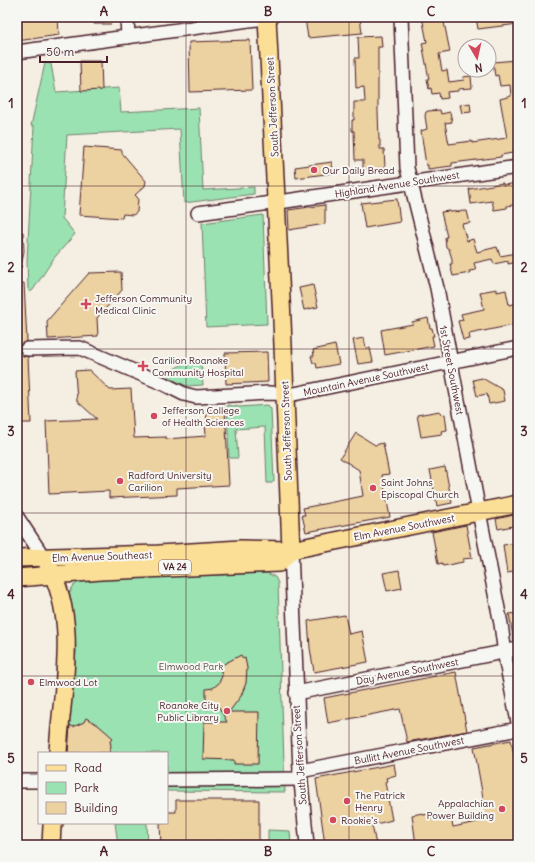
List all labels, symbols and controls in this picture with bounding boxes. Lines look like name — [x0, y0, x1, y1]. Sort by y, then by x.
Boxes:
text: A — [100, 3, 109, 20]
text: B — [264, 3, 273, 20]
text: C — [427, 3, 436, 20]
scale bar — [40, 38, 107, 64]
north arrow — [457, 38, 497, 78]
text: 50 m — [46, 44, 75, 59]
street label: South Jefferson Street — [263, 56, 282, 157]
text: N — [474, 60, 483, 75]
text: 1 — [8, 95, 14, 112]
text: 1 — [521, 95, 527, 112]
place label: Our Daily Bread — [322, 164, 395, 177]
marker: Our Daily Bread — [309, 165, 319, 175]
street label: Highland Avenue Southwest — [334, 168, 461, 201]
text: 2 — [7, 259, 15, 276]
text: 2 — [520, 259, 528, 276]
place label: Jefferson Community Medical Clinic — [95, 292, 192, 317]
marker: Jefferson Community Medical Clinic — [80, 298, 92, 310]
street label: 1st Street Southwest — [436, 324, 467, 416]
place label: Carilion Roanoke Community Hospital — [152, 354, 244, 379]
marker: Carilion Roanoke Community Hospital — [137, 360, 149, 372]
street label: Mountain Avenue Southwest — [302, 360, 431, 399]
street label: South Jefferson Street — [278, 380, 295, 481]
place label: Jefferson College of Health Sciences — [162, 404, 245, 429]
marker: Jefferson College of Health Sciences — [149, 411, 159, 421]
text: 3 — [7, 423, 15, 440]
text: 3 — [520, 423, 528, 440]
place label: Radford University Carilion — [128, 469, 212, 494]
marker: Radford University Carilion — [115, 476, 125, 486]
place label: Saint Johns Episcopal Church — [381, 476, 459, 501]
marker: Saint Johns Episcopal Church — [368, 483, 378, 493]
street label: Elm Avenue Southwest — [353, 511, 456, 544]
street label: Elm Avenue Southeast — [52, 548, 153, 565]
road number: VA 24 — [159, 560, 191, 574]
text: 4 — [7, 586, 15, 603]
text: 4 — [520, 586, 528, 603]
street label: Day Avenue Southwest — [355, 655, 460, 688]
park label: Elmwood Park — [159, 660, 223, 673]
place label: Elmwood Lot — [39, 676, 98, 689]
marker: Elmwood Lot — [26, 677, 36, 687]
place label: Roanoke City Public Library — [157, 699, 219, 724]
street label: South Jefferson Street — [289, 704, 309, 805]
marker: Roanoke City Public Library — [222, 706, 232, 716]
street label: Bullitt Avenue Southwest — [353, 733, 466, 767]
text: 5 — [7, 750, 15, 767]
text: 5 — [520, 750, 528, 767]
legend — [38, 752, 168, 824]
text: Road — [74, 760, 102, 775]
text: Park — [74, 780, 99, 795]
place label: The Patrick Henry — [355, 789, 405, 814]
marker: The Patrick Henry — [342, 796, 352, 806]
place label: Appalachian Power Building — [427, 797, 494, 822]
text: Building — [74, 800, 118, 815]
marker: Appalachian Power Building — [497, 804, 507, 814]
place label: Rookie's — [341, 814, 378, 827]
marker: Rookie's — [328, 815, 338, 825]
text: A — [100, 843, 109, 860]
text: B — [264, 843, 273, 860]
text: C — [427, 843, 436, 860]

